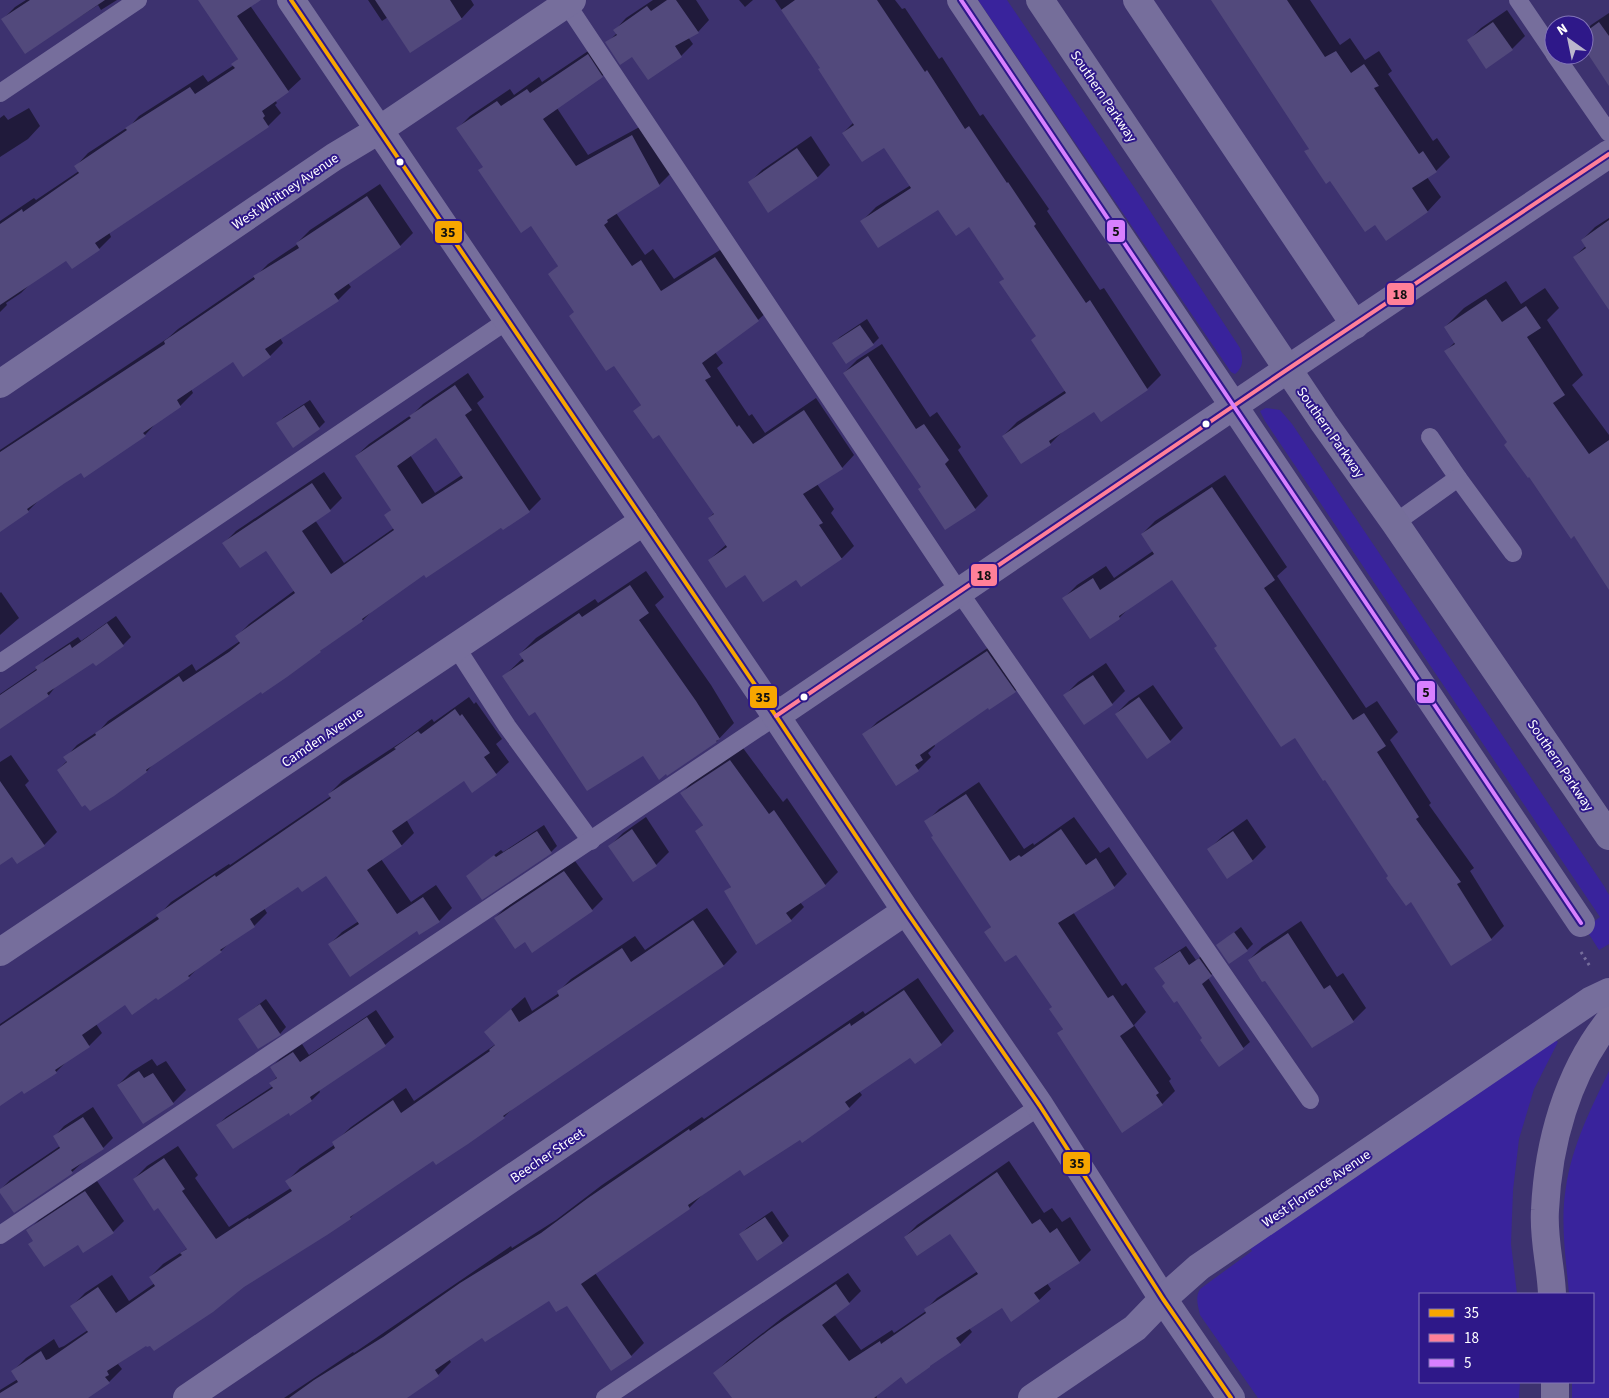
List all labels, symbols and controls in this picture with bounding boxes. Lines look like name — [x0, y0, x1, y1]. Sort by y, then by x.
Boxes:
north arrow — [1544, 15, 1594, 65]
text: N — [1553, 19, 1572, 41]
street label: Southern Parkway — [1065, 47, 1142, 147]
street label: West Whitney Avenue — [228, 149, 343, 235]
unlabelled marker — [395, 157, 405, 167]
line badge: 5 — [1106, 219, 1126, 243]
line badge: 35 — [434, 220, 463, 244]
text: 5 — [1112, 222, 1120, 242]
text: 35 — [441, 223, 455, 243]
line badge: 18 — [1386, 282, 1415, 306]
text: 18 — [1393, 285, 1407, 305]
street label: Southern Parkway — [1291, 383, 1369, 483]
unlabelled marker — [1201, 419, 1211, 429]
line badge: 18 — [970, 563, 998, 587]
text: 18 — [977, 566, 991, 586]
line badge: 5 — [1416, 680, 1436, 704]
text: 5 — [1422, 683, 1430, 703]
line badge: 35 — [749, 685, 778, 709]
text: 35 — [756, 688, 770, 708]
unlabelled marker — [799, 692, 809, 702]
street label: Camden Avenue — [278, 703, 368, 773]
street label: Southern Parkway — [1522, 716, 1599, 816]
street label: Beecher Street — [506, 1123, 589, 1188]
street label: West Florence Avenue — [1258, 1145, 1375, 1233]
line badge: 35 — [1062, 1151, 1091, 1175]
text: 35 — [1070, 1154, 1084, 1174]
legend — [1419, 1293, 1594, 1383]
text: 35 — [1464, 1303, 1479, 1324]
text: 18 — [1464, 1328, 1479, 1349]
text: 5 — [1464, 1353, 1471, 1374]

